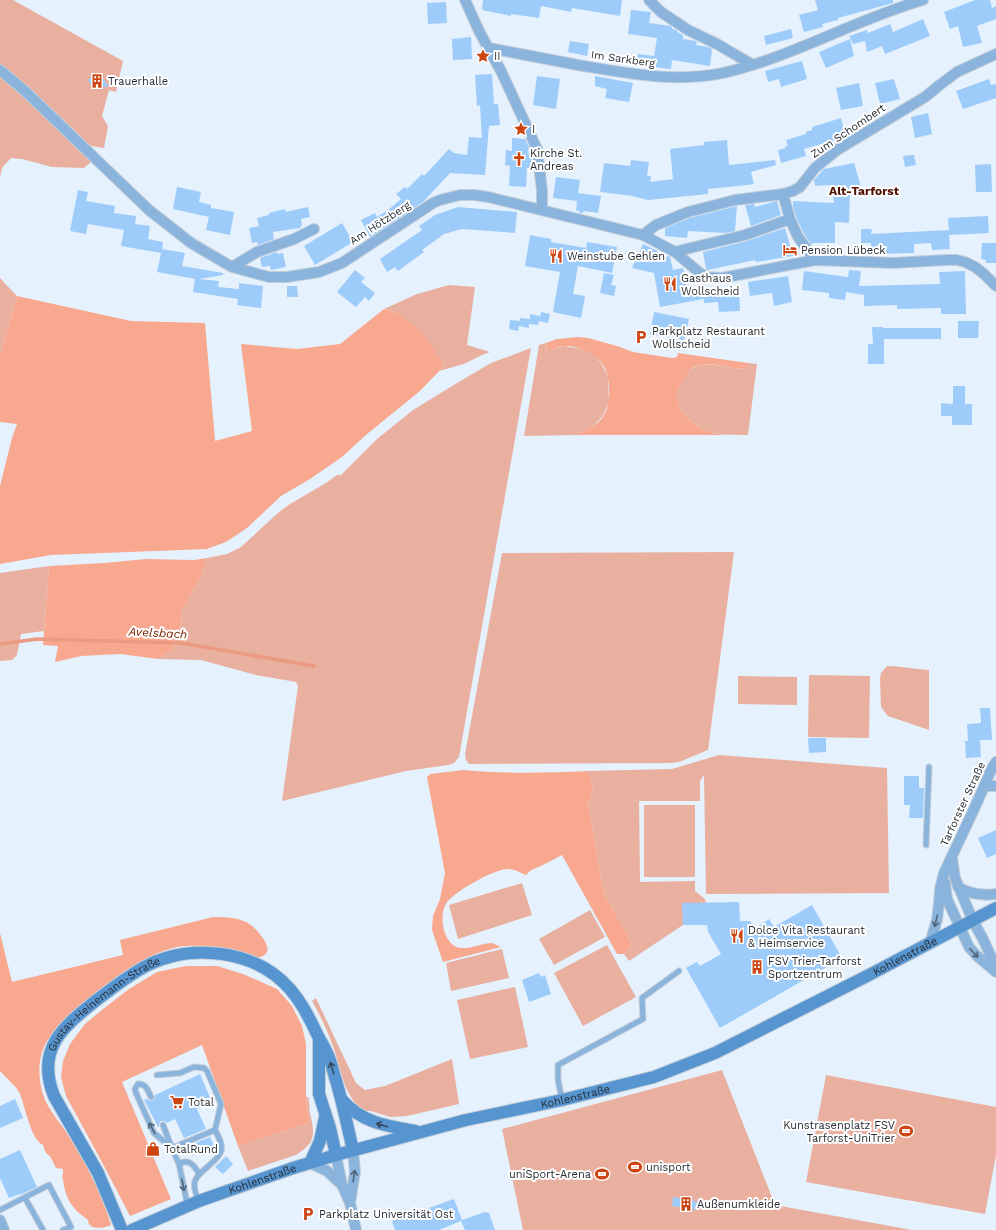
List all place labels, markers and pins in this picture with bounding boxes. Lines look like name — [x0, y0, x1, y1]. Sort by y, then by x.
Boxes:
place icon: II — [475, 48, 491, 64]
place label: II — [494, 50, 501, 63]
building icon: Trauerhalle — [89, 73, 105, 89]
place label: Trauerhalle — [108, 75, 168, 88]
place icon: I — [513, 121, 529, 137]
place label: I — [532, 123, 535, 136]
place label: Kirche St. Andreas — [530, 147, 582, 173]
church icon: Kirche St. Andreas — [511, 151, 527, 167]
hotel icon: Pension Lübeck — [782, 242, 798, 258]
place label: Pension Lübeck — [801, 244, 886, 257]
restaurant icon: Weinstube Gehlen — [548, 248, 564, 264]
place label: Weinstube Gehlen — [567, 250, 665, 263]
place label: Gasthaus Wollscheid — [681, 272, 739, 298]
restaurant icon: Gasthaus Wollscheid — [662, 276, 678, 292]
place label: Parkplatz Restaurant Wollscheid — [652, 325, 765, 351]
parking icon: Parkplatz Restaurant Wollscheid — [633, 329, 649, 345]
place label: Dolce Vita Restaurant & Heimservice — [748, 924, 865, 950]
restaurant icon: Dolce Vita Restaurant & Heimservice — [729, 928, 745, 944]
place label: FSV Trier-Tarforst Sportzentrum — [768, 955, 862, 981]
building icon: FSV Trier-Tarforst Sportzentrum — [749, 959, 765, 975]
supermarket icon: Total — [169, 1094, 185, 1110]
place label: Total — [188, 1096, 215, 1109]
place label: Kunstrasenplatz FSV Tarforst-UniTrier — [783, 1119, 896, 1145]
sports icon: Kunstrasenplatz FSV Tarforst-UniTrier — [898, 1123, 914, 1139]
shop icon: TotalRund — [145, 1141, 161, 1157]
place label: TotalRund — [164, 1143, 218, 1156]
sports icon: unisport — [627, 1159, 643, 1175]
place label: unisport — [646, 1161, 691, 1174]
sports icon: uniSport-Arena — [594, 1166, 610, 1182]
place label: uniSport-Arena — [509, 1168, 591, 1181]
building icon: Außenumkleide — [678, 1196, 694, 1212]
place label: Außenumkleide — [697, 1198, 780, 1211]
parking icon: Parkplatz Universität Ost — [300, 1206, 316, 1222]
place label: Parkplatz Universität Ost — [319, 1208, 454, 1221]

